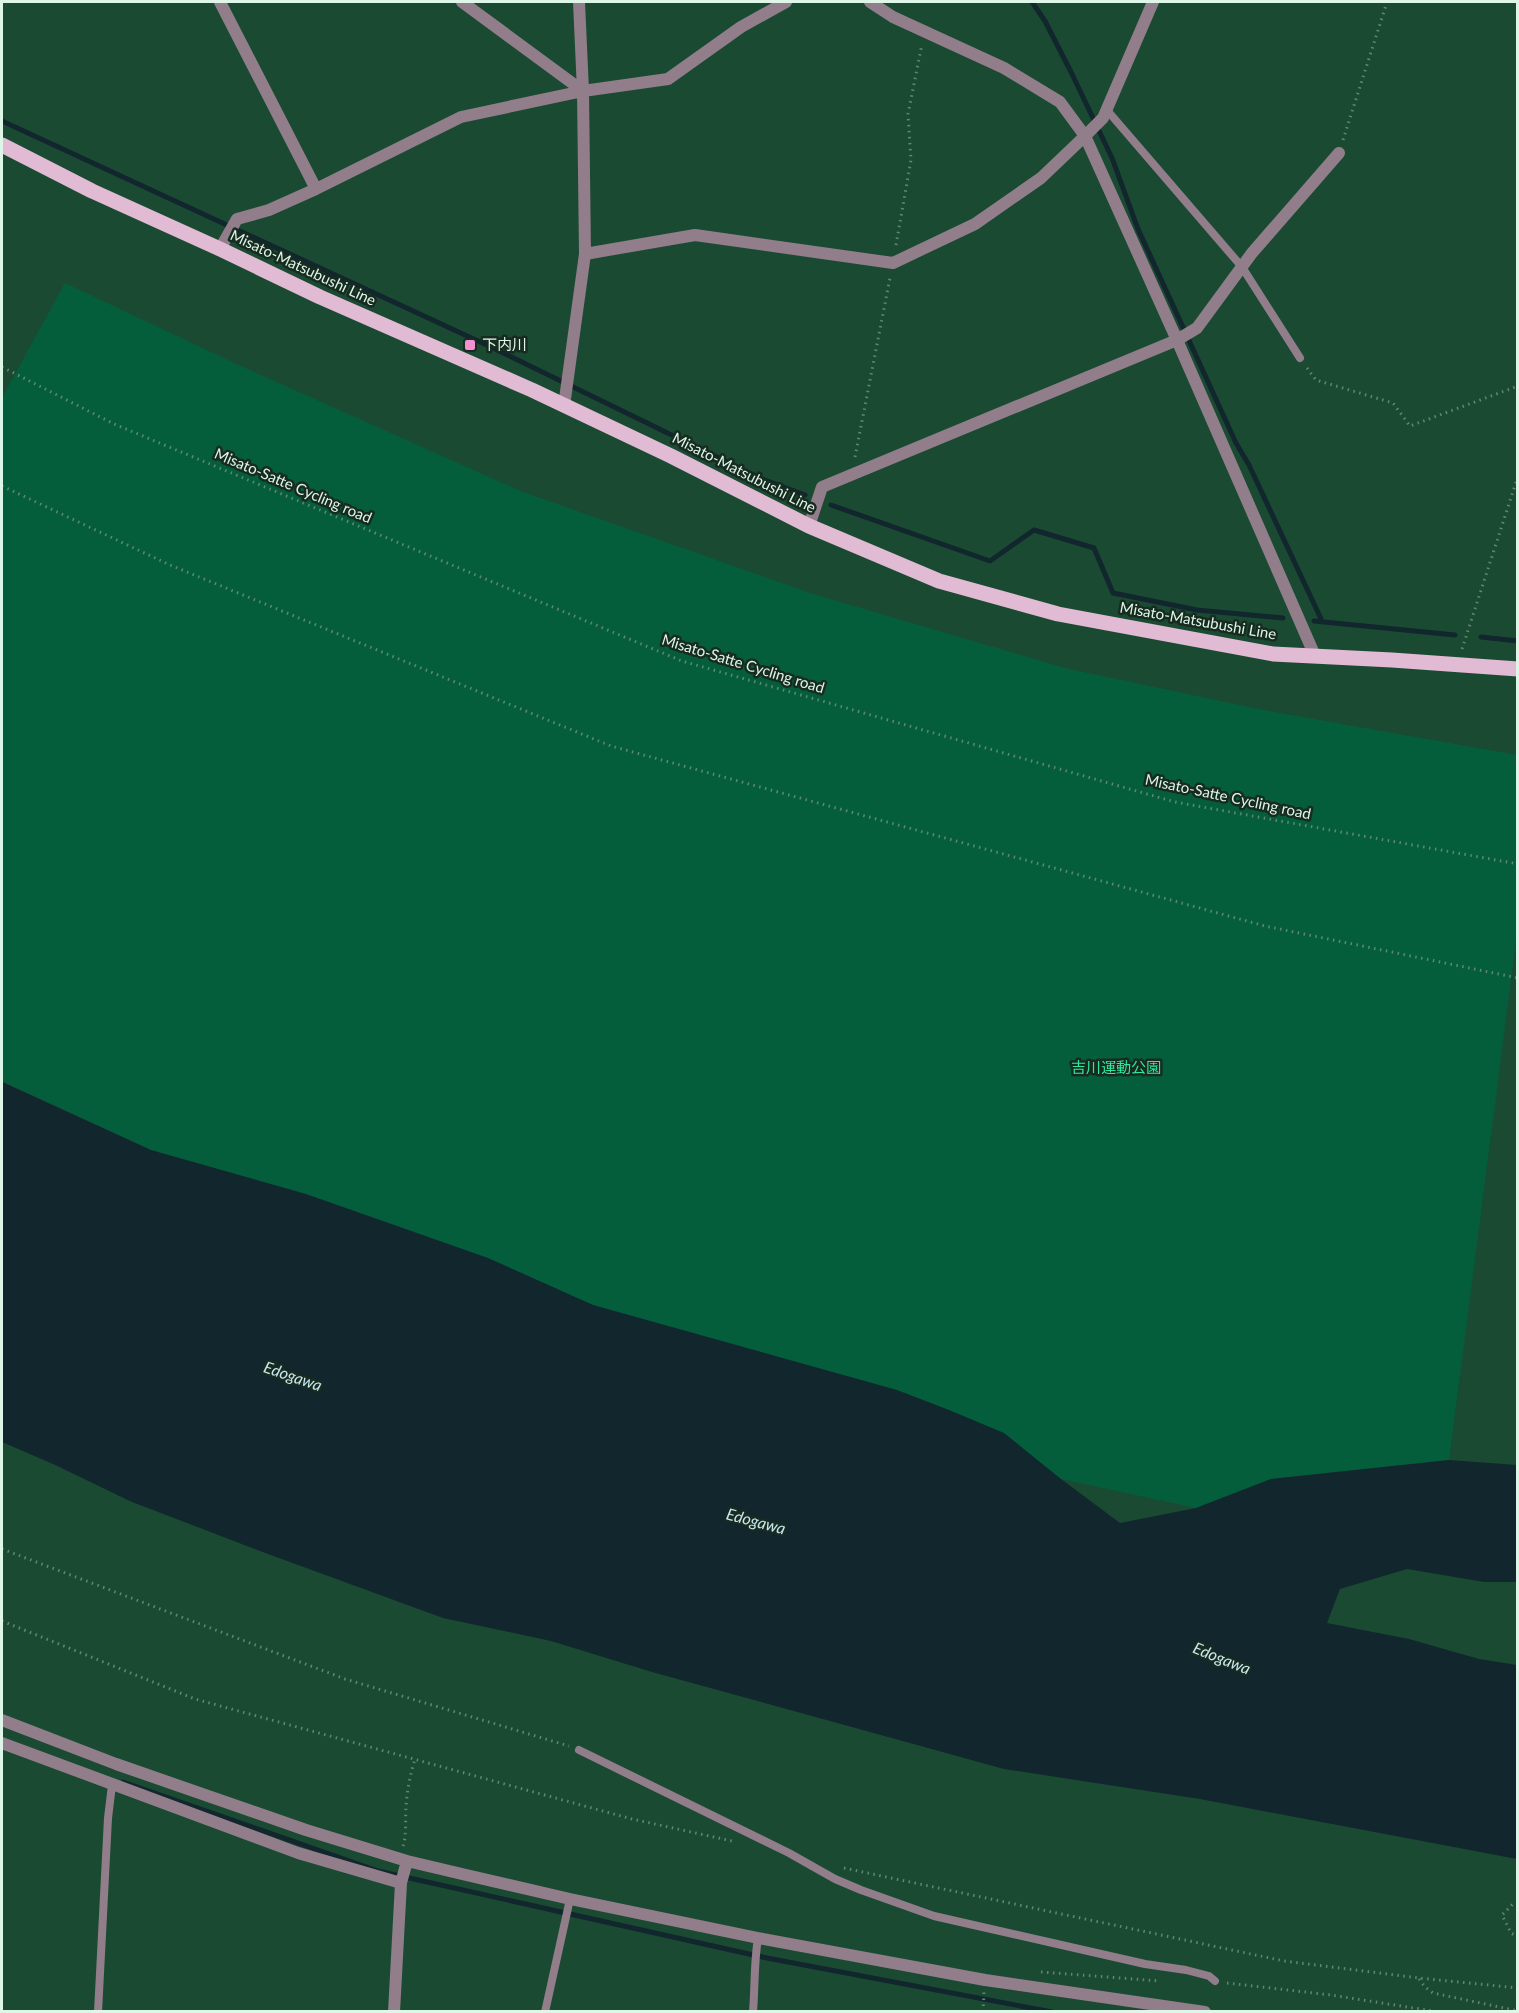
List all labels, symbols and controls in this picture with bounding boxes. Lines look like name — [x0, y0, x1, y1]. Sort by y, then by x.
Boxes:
street label: Misato-Matsubushi Line — [228, 225, 379, 309]
place label: 下内川 — [482, 335, 527, 353]
marker: 下内川 — [463, 338, 477, 352]
street label: Misato-Matsubushi Line — [670, 428, 819, 516]
street label: Misato-Satte Cycling road — [212, 444, 375, 526]
street label: Misato-Matsubushi Line — [1118, 597, 1278, 643]
street label: Misato-Satte Cycling road — [660, 630, 827, 696]
street label: Misato-Satte Cycling road — [1144, 770, 1313, 822]
park label: 吉川運動公園 — [1071, 1058, 1161, 1076]
water label: Edogawa — [262, 1357, 325, 1394]
water label: Edogawa — [725, 1504, 788, 1537]
water label: Edogawa — [1191, 1637, 1254, 1678]

